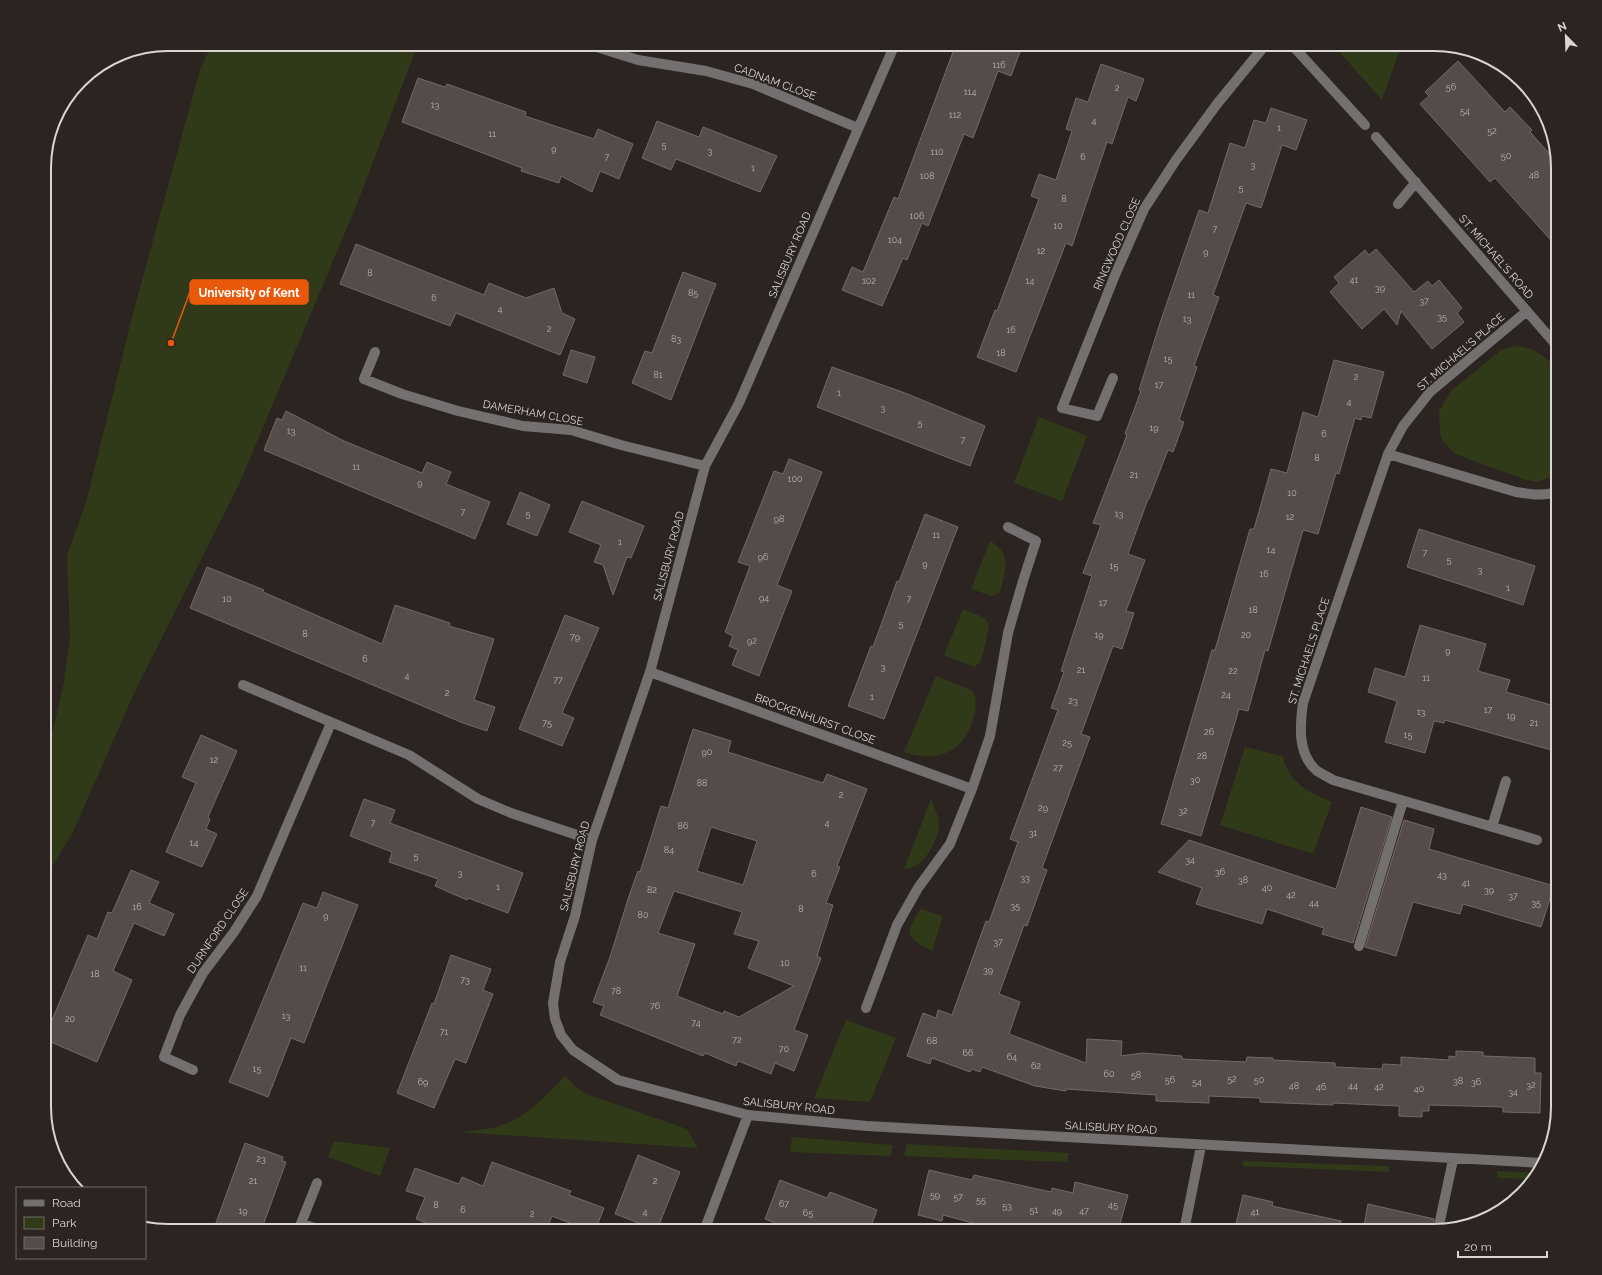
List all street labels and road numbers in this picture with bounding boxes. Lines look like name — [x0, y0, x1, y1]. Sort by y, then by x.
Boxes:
street label: CADNAM CLOSE — [732, 61, 818, 103]
street label: RINGWOOD CLOSE — [1091, 196, 1143, 292]
street label: SALISBURY ROAD — [766, 210, 814, 300]
street label: ST. MICHAEL'S ROAD — [1456, 212, 1536, 302]
street label: ST. MICHAEL'S PLACE — [1415, 310, 1507, 393]
street label: DAMERHAM CLOSE — [482, 398, 585, 428]
street label: SALISBURY ROAD — [651, 510, 687, 602]
street label: ST. MICHAEL'S PLACE — [1286, 596, 1332, 706]
street label: BROCKENHURST CLOSE — [753, 691, 877, 747]
street label: SALISBURY ROAD — [558, 820, 593, 912]
street label: DURNFORD CLOSE — [185, 886, 251, 976]
street label: SALISBURY ROAD — [742, 1095, 836, 1117]
street label: SALISBURY ROAD — [1065, 1119, 1158, 1137]

